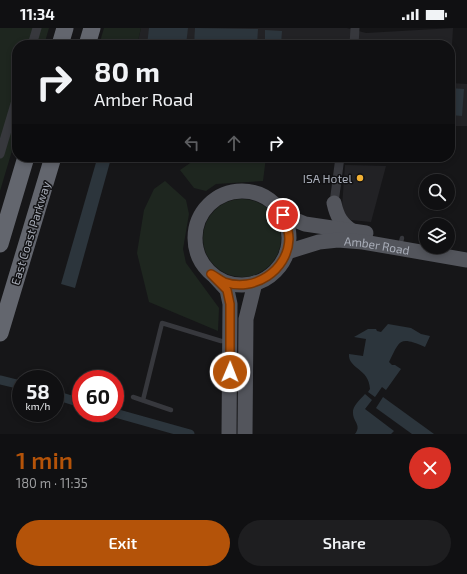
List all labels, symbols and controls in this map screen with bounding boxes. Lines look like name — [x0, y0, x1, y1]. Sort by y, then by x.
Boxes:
text: 11:34 — [20, 5, 55, 23]
text: 80 m — [94, 54, 160, 88]
icon: right — [28, 56, 80, 108]
text: Amber Road — [94, 88, 193, 110]
icon: left — [181, 132, 203, 154]
icon: ahead — [223, 132, 245, 154]
icon: right — [265, 132, 287, 154]
place label: ISA Hotel — [303, 171, 352, 185]
marker: ISA Hotel — [355, 173, 365, 183]
map controls — [419, 174, 455, 254]
button: search — [419, 174, 455, 210]
street label: East Coast Parkway — [8, 179, 53, 286]
pin — [266, 198, 300, 232]
icon: arrive — [272, 204, 294, 226]
button: layers — [419, 218, 455, 254]
street label: Amber Road — [344, 234, 411, 257]
position arrow — [209, 351, 251, 393]
speed limit sign: 60 — [72, 370, 124, 422]
text: 58 — [26, 379, 50, 403]
text: km/h — [26, 400, 50, 412]
text: 1 min — [16, 445, 73, 474]
button: close — [409, 447, 451, 489]
text: 180 m · 11:35 — [16, 475, 88, 491]
button: Exit — [16, 520, 230, 566]
button: Share — [238, 520, 451, 566]

